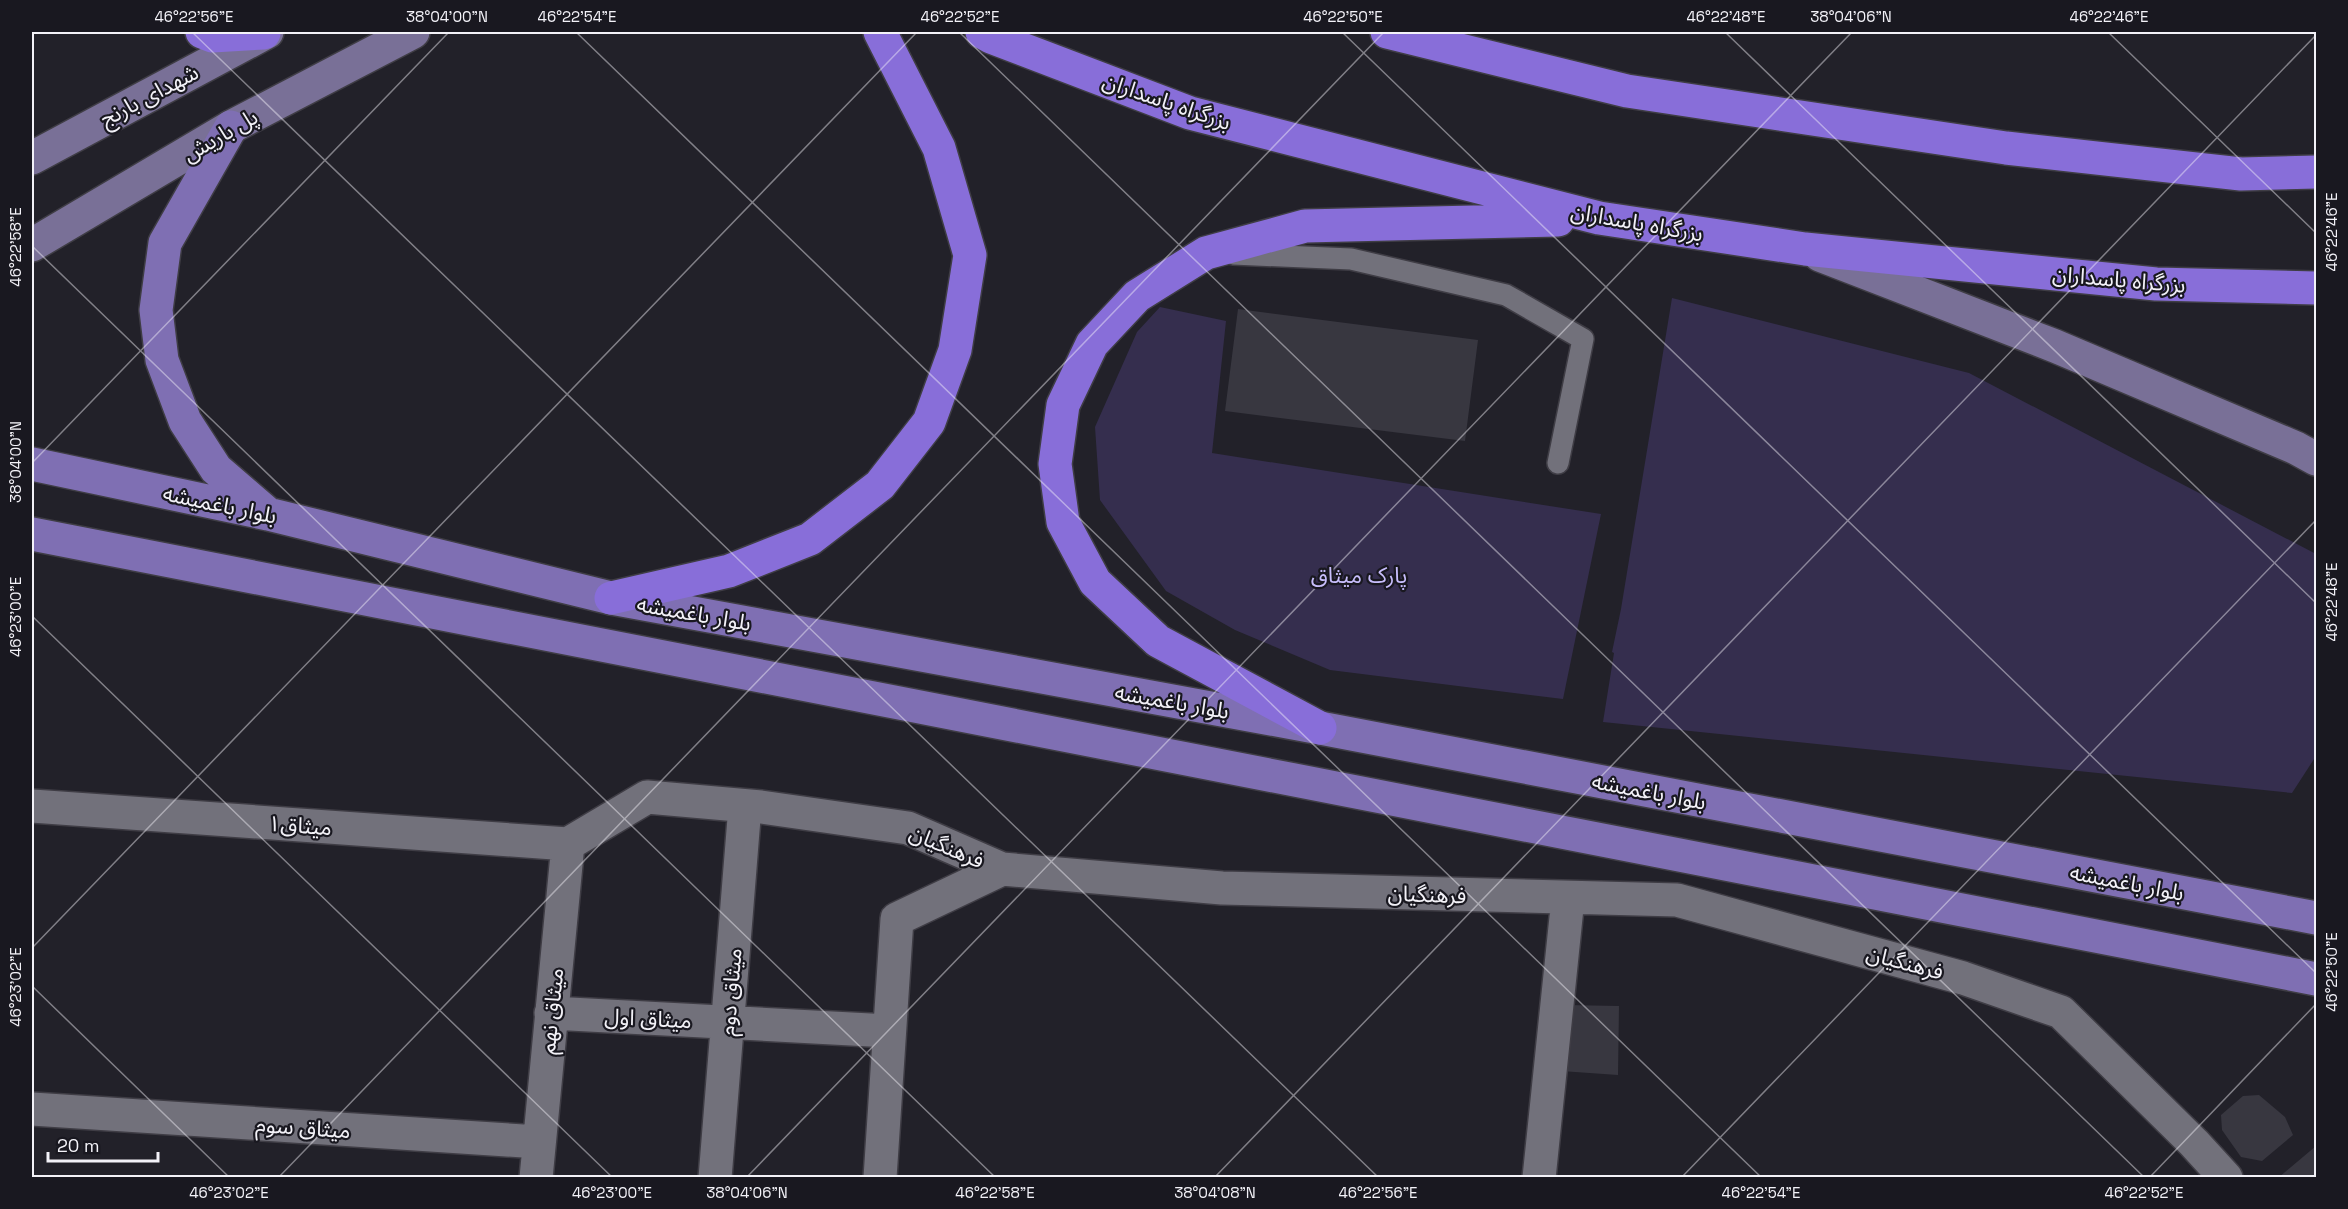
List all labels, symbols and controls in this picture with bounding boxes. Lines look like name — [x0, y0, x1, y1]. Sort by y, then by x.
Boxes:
text: 46°22'56"E — [154, 7, 234, 26]
text: 38°04'00"N — [406, 7, 488, 26]
text: 46°22'54"E — [538, 7, 616, 26]
text: 46°22'52"E — [921, 7, 999, 26]
text: 46°22'50"E — [1303, 7, 1383, 26]
text: 46°22'48"E — [1686, 7, 1766, 26]
text: 38°04'06"N — [1810, 7, 1892, 26]
text: 46°22'46"E — [2070, 7, 2148, 26]
street label: شهدای بارنج — [95, 57, 205, 135]
street label: بزرگراه پاسداران — [1099, 66, 1235, 137]
street label: پل باریش — [177, 102, 263, 169]
text: 46°22'46"E — [2322, 193, 2341, 271]
street label: بزرگراه پاسداران — [1568, 197, 1705, 249]
text: 46°22'58"E — [6, 207, 25, 287]
street label: بزرگراه پاسداران — [2051, 259, 2187, 300]
text: 38°04'00"N — [6, 421, 25, 503]
street label: بلوار باغمیشه — [161, 478, 279, 530]
park label: پارک میثاق — [1311, 561, 1407, 590]
text: 46°22'48"E — [2322, 562, 2341, 642]
text: 46°23'00"E — [6, 577, 25, 657]
street label: بلوار باغمیشه — [635, 589, 753, 637]
street label: بلوار باغمیشه — [1113, 677, 1231, 725]
street label: بلوار باغمیشه — [1590, 766, 1708, 816]
street label: میثاق۱ — [267, 809, 333, 841]
street label: فرهنگیان — [905, 818, 989, 874]
street label: بلوار باغمیشه — [2068, 857, 2186, 907]
street label: فرهنگیان — [1387, 879, 1467, 909]
text: 46°22'50"E — [2322, 932, 2341, 1012]
street label: فرهنگیان — [1863, 938, 1947, 986]
text: 46°23'02"E — [6, 947, 25, 1027]
street label: میثاق دوم — [712, 947, 751, 1037]
street label: میثاق نهم — [533, 967, 572, 1056]
street label: میثاق اول — [604, 1002, 692, 1034]
street label: میثاق سوم — [254, 1110, 352, 1147]
scale bar — [48, 1125, 158, 1163]
text: 20 m — [57, 1134, 100, 1157]
text: 46°23'02"E — [189, 1183, 269, 1202]
text: 46°23'00"E — [572, 1183, 652, 1202]
text: 38°04'06"N — [706, 1183, 788, 1202]
text: 46°22'58"E — [955, 1183, 1035, 1202]
text: 38°04'08"N — [1174, 1183, 1256, 1202]
text: 46°22'56"E — [1338, 1183, 1418, 1202]
text: 46°22'54"E — [1722, 1183, 1800, 1202]
text: 46°22'52"E — [2105, 1183, 2183, 1202]

